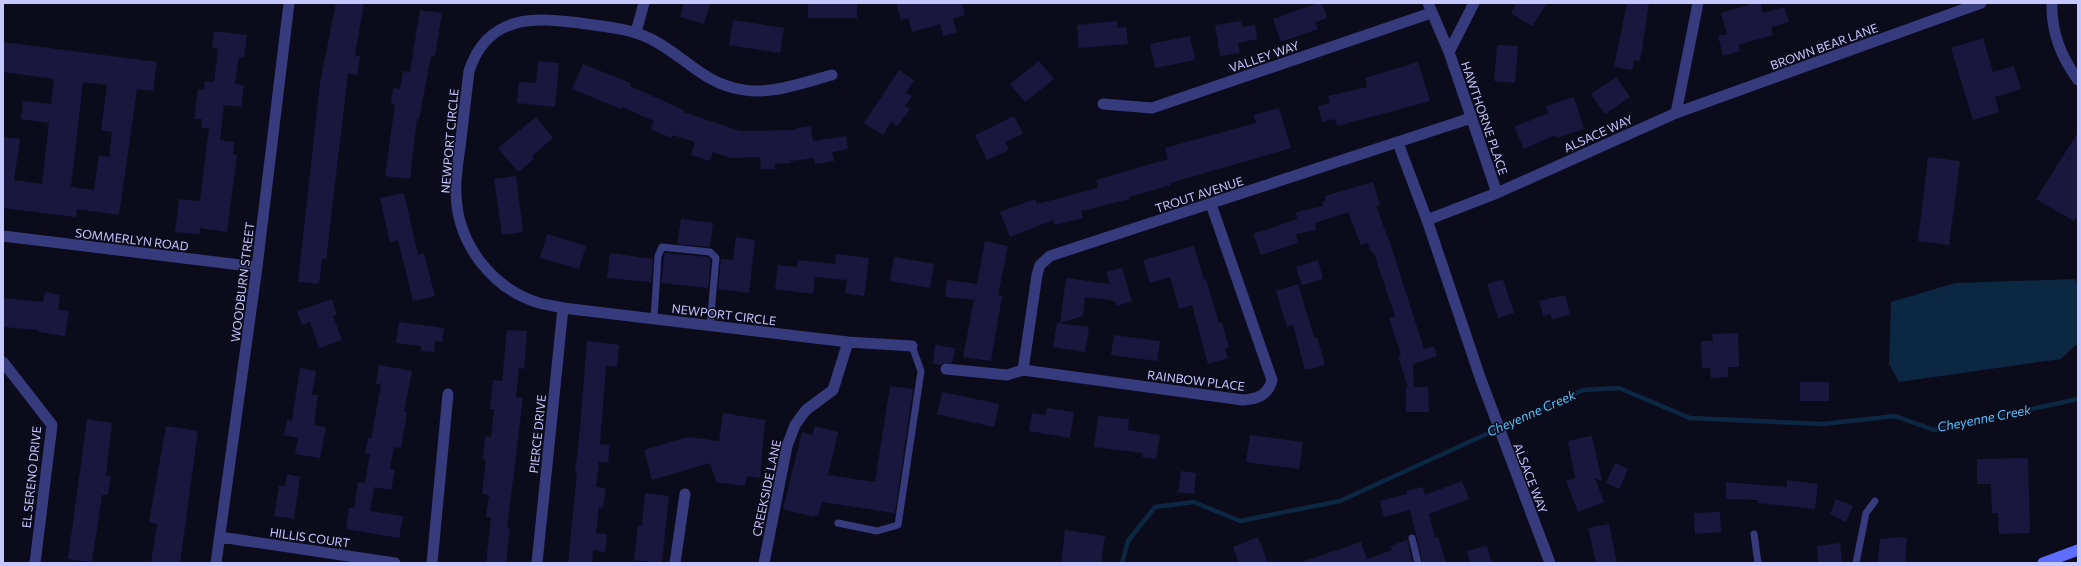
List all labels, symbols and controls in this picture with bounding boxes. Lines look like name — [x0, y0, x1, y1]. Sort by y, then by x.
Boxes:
street label: BROWN BEAR LANE — [1768, 20, 1880, 72]
street label: VALLEY WAY — [1227, 37, 1301, 75]
street label: HAWTHORNE PLACE — [1459, 59, 1511, 177]
street label: NEWPORT CIRCLE — [437, 88, 461, 194]
street label: ALSACE WAY — [1561, 111, 1635, 154]
street label: TROUT AVENUE — [1153, 173, 1245, 215]
street label: WOODBURN STREET — [228, 221, 256, 343]
street label: SOMMERLYN ROAD — [75, 225, 190, 253]
street label: NEWPORT CIRCLE — [671, 301, 777, 327]
street label: RAINBOW PLACE — [1146, 367, 1246, 393]
water label: Cheyenne Creek — [1484, 386, 1579, 440]
street label: PIERCE DRIVE — [526, 394, 548, 474]
water label: Cheyenne Creek — [1936, 401, 2033, 435]
street label: EL SERENO DRIVE — [19, 425, 43, 529]
street label: CREEKSIDE LANE — [749, 438, 783, 538]
street label: ALSACE WAY — [1511, 441, 1551, 515]
street label: HILLIS COURT — [269, 524, 351, 550]

